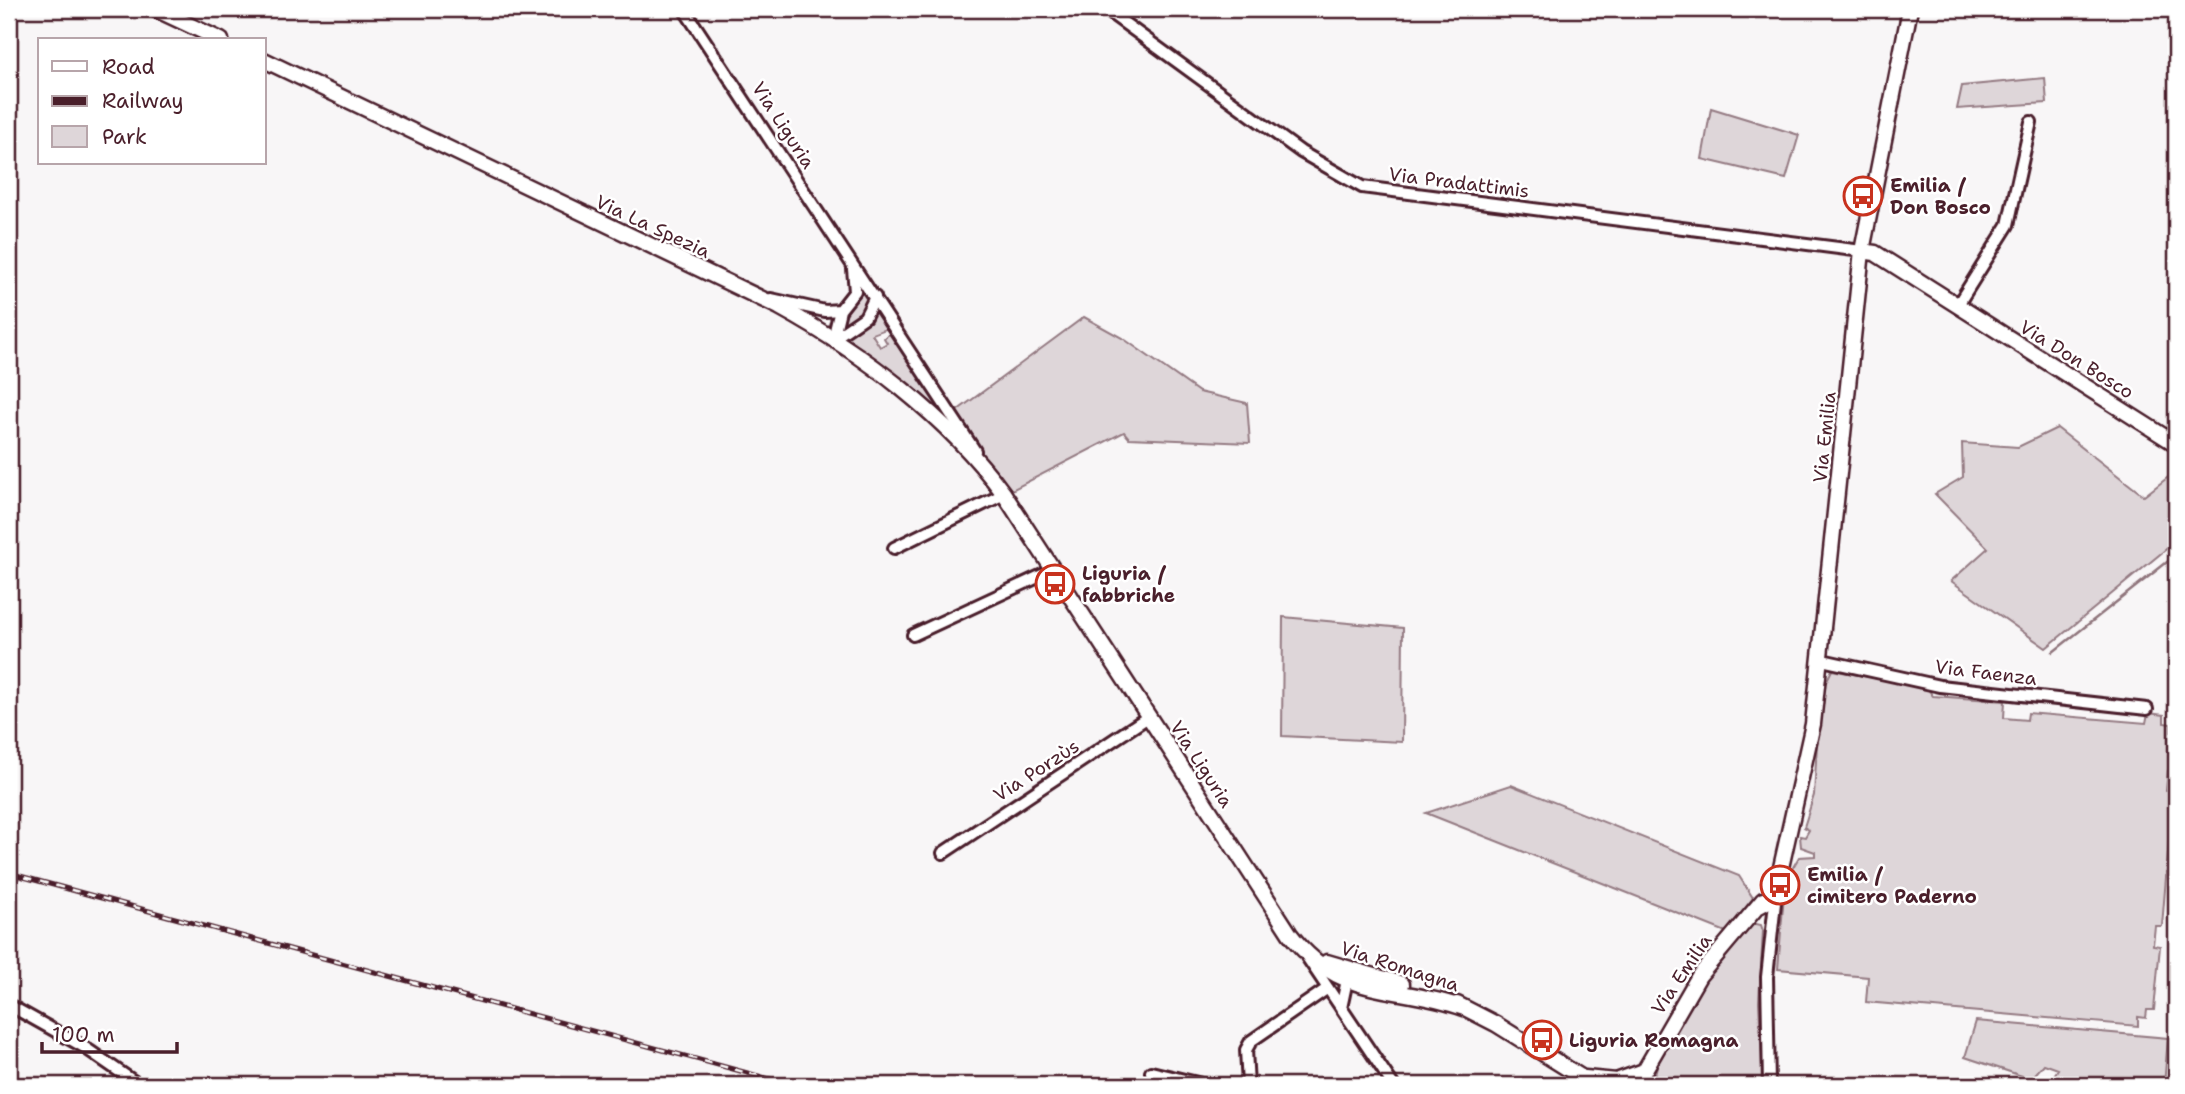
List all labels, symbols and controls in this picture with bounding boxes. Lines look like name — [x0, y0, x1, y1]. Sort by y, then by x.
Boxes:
legend — [38, 38, 266, 164]
text: Road — [102, 53, 155, 81]
street label: Via Liguria — [746, 77, 821, 174]
text: Railway — [102, 87, 184, 115]
text: Park — [102, 123, 147, 151]
street label: Via Pradattimis — [1387, 161, 1531, 204]
place label: Emilia / Don Bosco — [1890, 173, 1991, 220]
bus stop icon: Emilia / Don Bosco — [1842, 175, 1884, 217]
street label: Via La Spezia — [591, 189, 714, 264]
street label: Via Don Bosco — [2015, 314, 2139, 405]
street label: Via Emilia — [1807, 390, 1842, 484]
place label: Liguria / fabbriche — [1082, 561, 1175, 608]
bus stop icon: Liguria / fabbriche — [1034, 563, 1076, 605]
street label: Via Faenza — [1934, 654, 2038, 691]
street label: Via Liguria — [1164, 716, 1239, 813]
street label: Via Porzùs — [989, 733, 1084, 807]
place label: Emilia / cimitero Paderno — [1807, 862, 1977, 909]
bus stop icon: Emilia / cimitero Paderno — [1759, 864, 1801, 906]
street label: Via Emilia — [1645, 929, 1717, 1019]
street label: Via Romagna — [1337, 936, 1462, 997]
scale bar — [42, 1010, 177, 1054]
bus stop icon: Liguria Romagna — [1521, 1019, 1563, 1061]
text: 100 m — [52, 1021, 115, 1049]
place label: Liguria Romagna — [1569, 1028, 1738, 1053]

